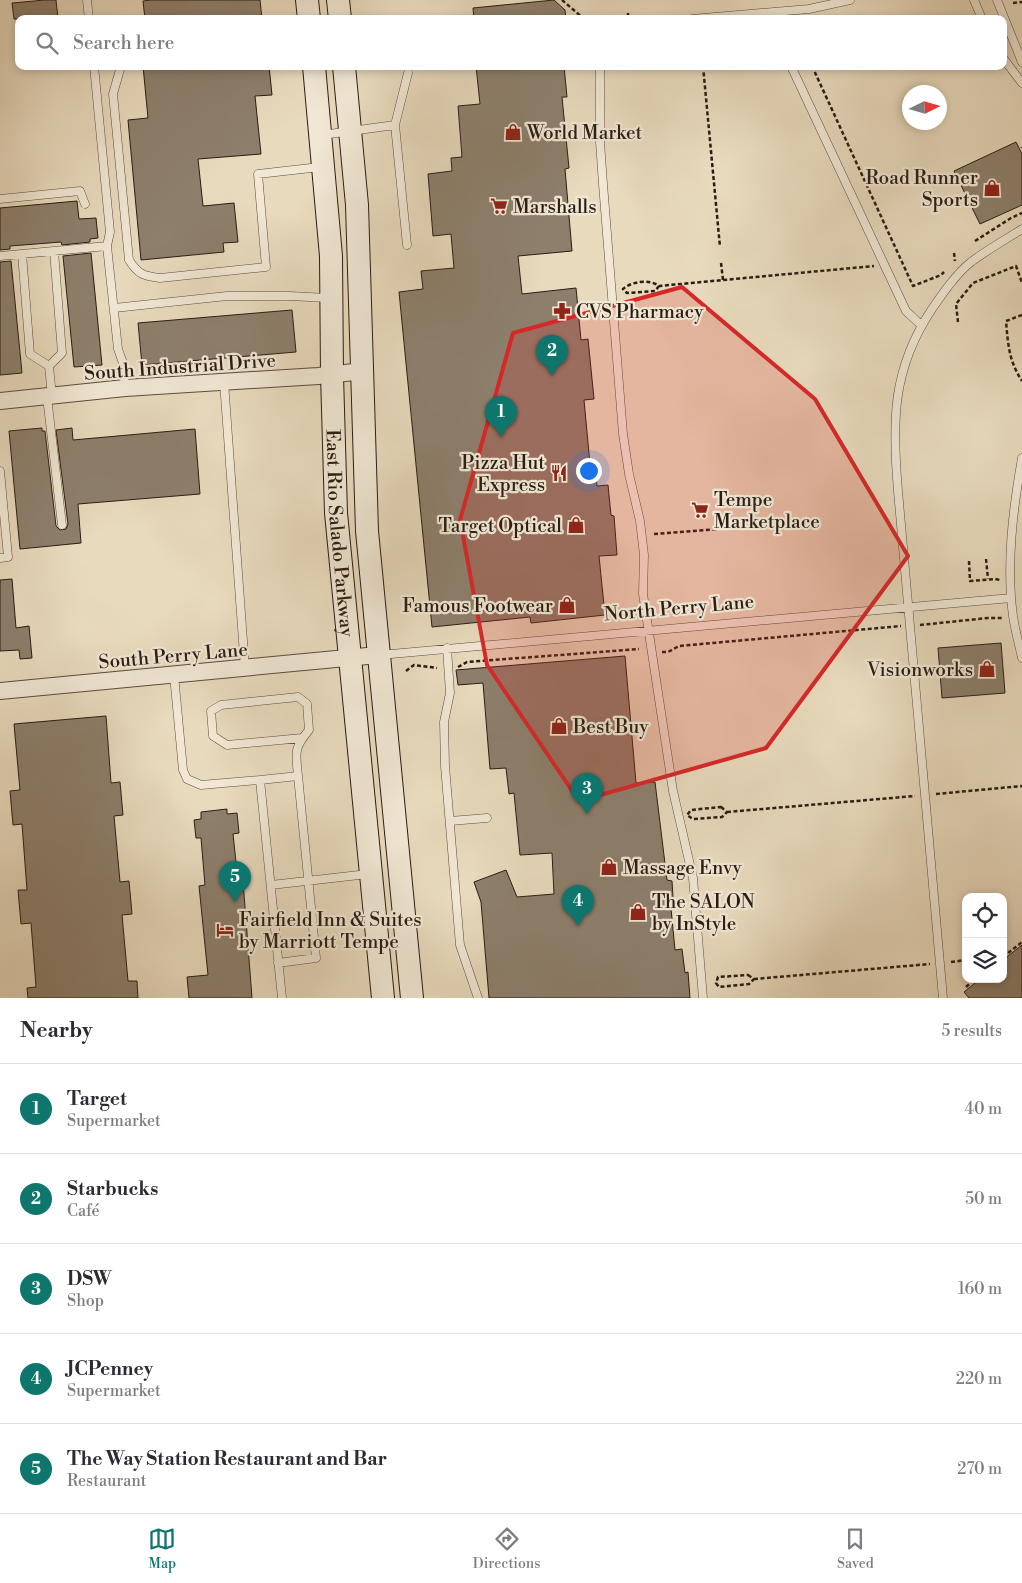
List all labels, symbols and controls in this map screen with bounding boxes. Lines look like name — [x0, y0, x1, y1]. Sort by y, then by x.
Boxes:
search box — [15, 15, 1007, 70]
icon: search — [33, 29, 61, 57]
text: Search here — [73, 31, 174, 55]
north arrow — [902, 85, 947, 130]
place label: World Market — [526, 121, 643, 145]
shop icon: World Market — [503, 122, 523, 142]
place label: Road Runner Sports — [866, 166, 978, 212]
shop icon: Road Runner Sports — [982, 178, 1002, 198]
place label: Marshalls — [513, 195, 596, 219]
supermarket icon: Marshalls — [489, 196, 509, 216]
place label: CVS Pharmacy — [576, 300, 704, 324]
pharmacy icon: CVS Pharmacy — [552, 301, 572, 321]
pin: 2 — [536, 335, 568, 376]
street label: South Industrial Drive — [83, 348, 277, 386]
pin: 1 — [485, 396, 517, 437]
street label: East Rio Salado Parkway — [321, 429, 359, 639]
place label: Pizza Hut Express — [461, 451, 545, 497]
your location — [576, 458, 602, 484]
restaurant icon: Pizza Hut Express — [549, 463, 569, 483]
place label: Tempe Marketplace — [714, 488, 820, 534]
supermarket icon: Tempe Marketplace — [690, 500, 710, 520]
place label: Target Optical — [439, 514, 562, 538]
shop icon: Target Optical — [566, 515, 586, 535]
street label: North Perry Lane — [603, 589, 755, 627]
place label: Famous Footwear — [402, 594, 553, 618]
shop icon: Famous Footwear — [557, 595, 577, 615]
street label: South Perry Lane — [97, 638, 249, 674]
place label: Visionworks — [866, 658, 973, 682]
shop icon: Visionworks — [977, 659, 997, 679]
place label: Best Buy — [572, 715, 649, 739]
shop icon: Best Buy — [549, 716, 569, 736]
pin: 3 — [571, 773, 603, 814]
place label: Massage Envy — [623, 856, 743, 880]
shop icon: Massage Envy — [599, 857, 619, 877]
pin: 5 — [219, 861, 251, 902]
pin: 4 — [562, 885, 594, 926]
place label: The SALON by InStyle — [652, 890, 755, 936]
map controls — [962, 893, 1007, 983]
button: locate — [962, 893, 1007, 938]
shop icon: The SALON by InStyle — [628, 902, 648, 922]
place label: Fairfield Inn & Suites by Marriott Tempe — [239, 908, 422, 954]
hotel icon: Fairfield Inn & Suites by Marriott Tempe — [215, 920, 235, 940]
button: layers — [962, 938, 1007, 983]
text: Nearby — [20, 1018, 93, 1044]
text: 5 results — [941, 1021, 1002, 1041]
text: Target — [67, 1087, 127, 1111]
text: 1 — [32, 1099, 40, 1119]
text: 40 m — [965, 1099, 1002, 1119]
text: Supermarket — [67, 1111, 161, 1131]
text: Starbucks — [67, 1177, 158, 1201]
text: 2 — [31, 1189, 41, 1209]
text: 50 m — [965, 1189, 1002, 1209]
text: Café — [67, 1201, 100, 1221]
text: DSW — [67, 1267, 112, 1291]
text: 3 — [31, 1279, 41, 1299]
text: 160 m — [958, 1279, 1002, 1299]
text: Shop — [67, 1291, 104, 1311]
text: JCPenney — [67, 1357, 153, 1381]
text: 4 — [31, 1369, 41, 1389]
text: 220 m — [956, 1369, 1002, 1389]
text: Supermarket — [67, 1381, 161, 1401]
text: The Way Station Restaurant and Bar — [67, 1447, 387, 1471]
text: 5 — [31, 1459, 41, 1479]
text: 270 m — [957, 1459, 1002, 1479]
text: Restaurant — [67, 1471, 146, 1491]
tab: Map — [148, 1525, 176, 1573]
tab: Directions — [473, 1525, 540, 1573]
tab: Saved — [837, 1525, 874, 1573]

